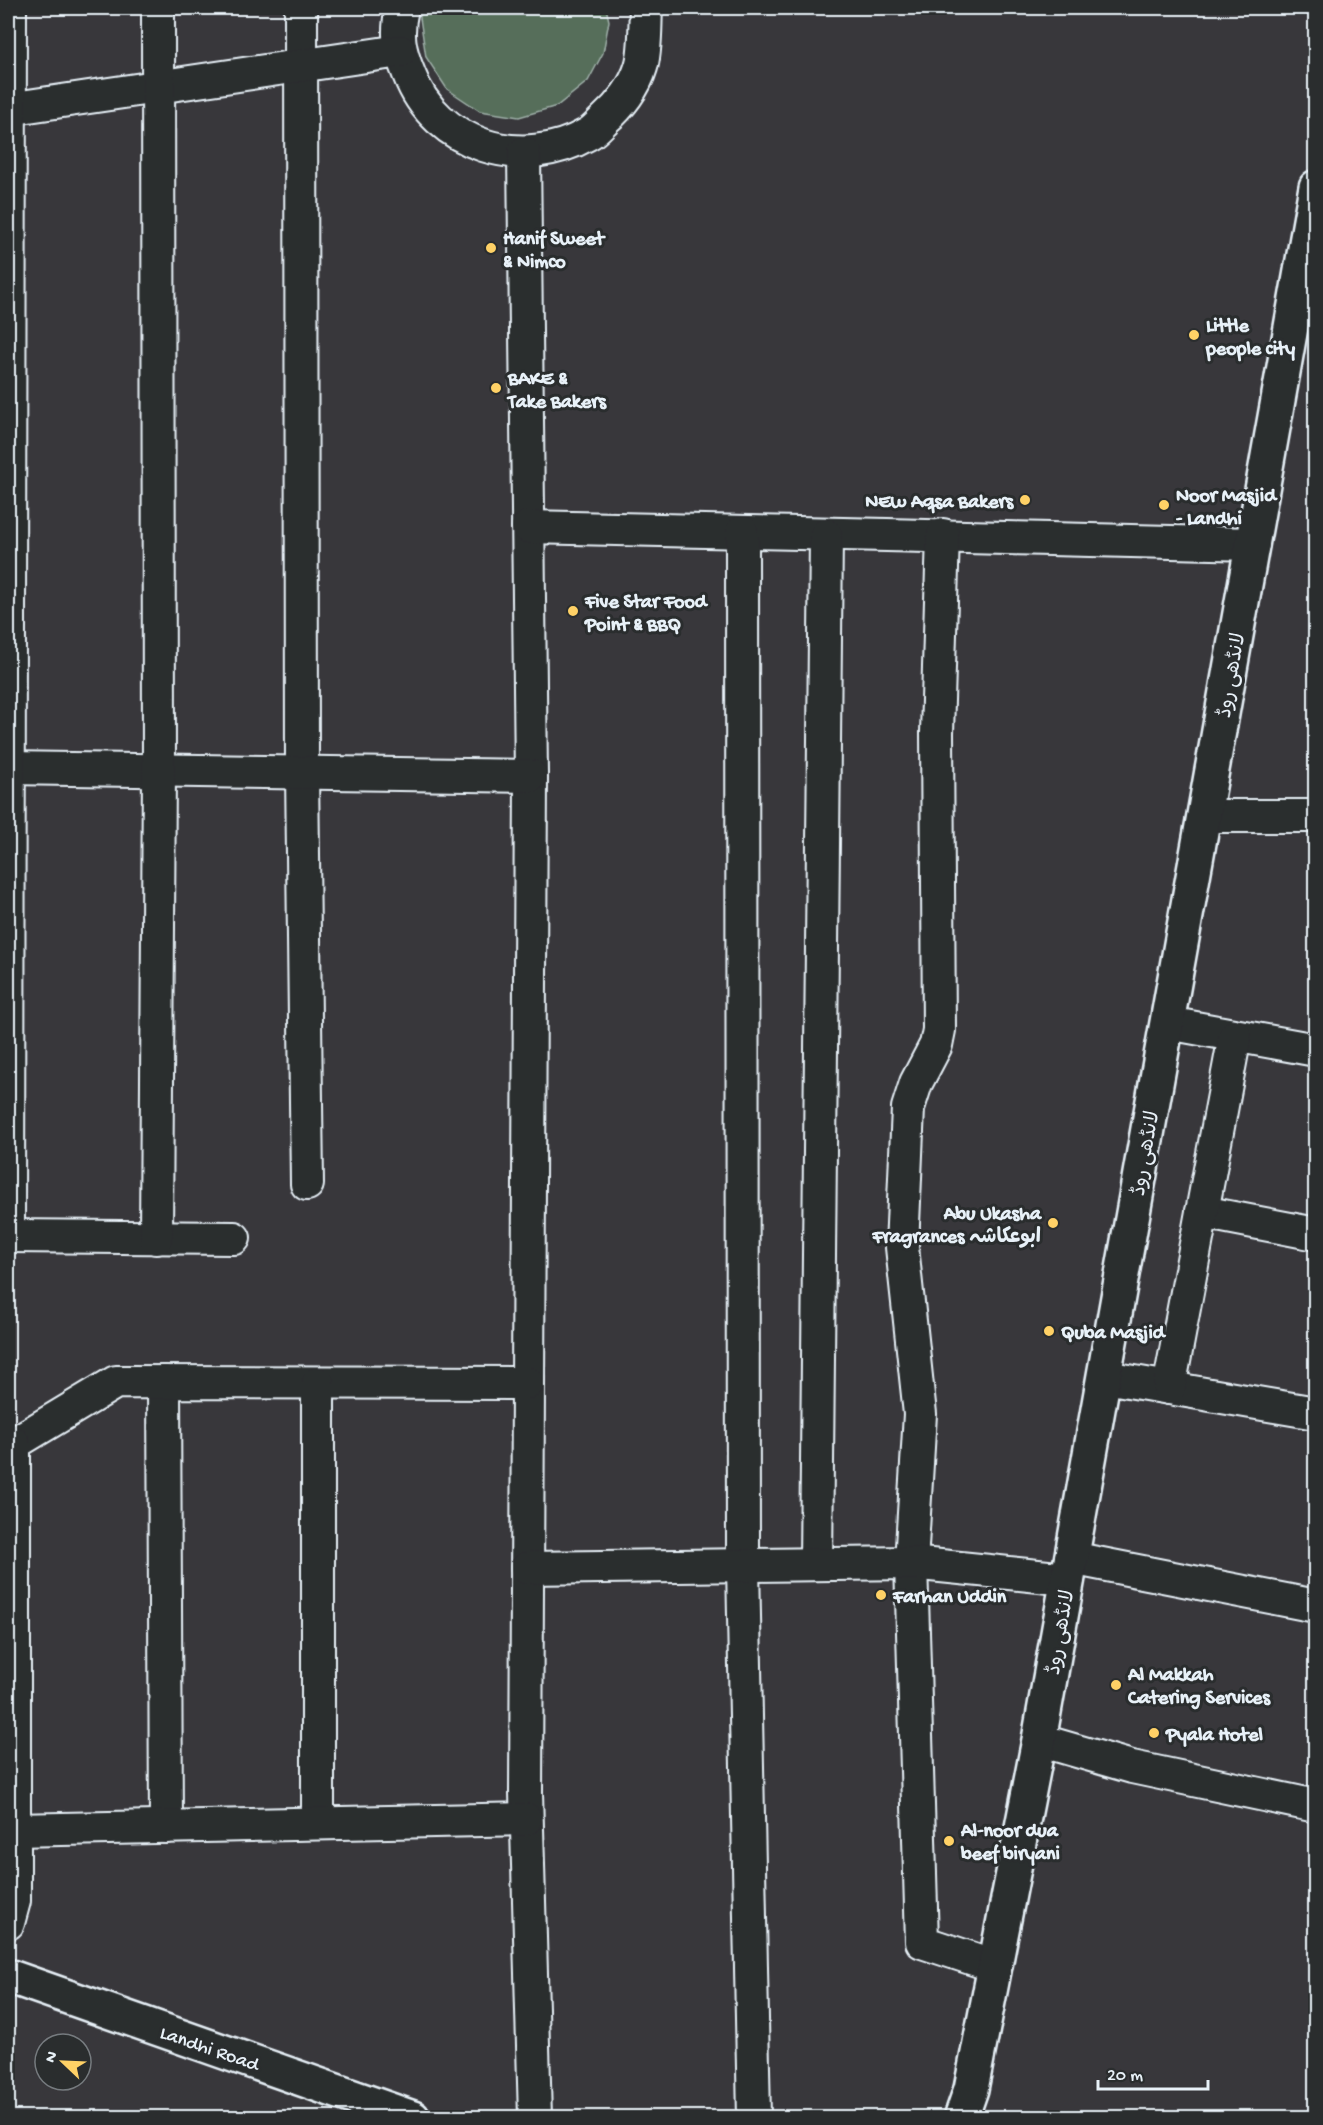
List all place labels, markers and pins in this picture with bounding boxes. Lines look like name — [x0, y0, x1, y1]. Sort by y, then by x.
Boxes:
place label: Hanif Sweet & Nimco — [503, 229, 606, 275]
marker: Hanif Sweet & Nimco — [484, 241, 498, 255]
place label: Little people city — [1205, 316, 1295, 362]
marker: Little people city — [1187, 328, 1201, 342]
place label: BAKE & Take Bakers — [506, 369, 607, 415]
marker: BAKE & Take Bakers — [489, 381, 503, 395]
place label: Noor Masjid - Landhi — [1176, 486, 1278, 532]
place label: NEw Aqsa Bakers — [865, 492, 1015, 515]
marker: NEw Aqsa Bakers — [1018, 493, 1032, 507]
marker: Noor Masjid - Landhi — [1157, 498, 1171, 512]
place label: Five Star Food Point & BBQ — [584, 592, 709, 638]
marker: Five Star Food Point & BBQ — [566, 604, 580, 618]
place label: Abu Ukasha Fragrances ابوعکاشہ — [871, 1204, 1042, 1250]
marker: Abu Ukasha Fragrances ابوعکاشہ — [1046, 1216, 1060, 1230]
place label: Quba Masjid — [1061, 1323, 1167, 1346]
marker: Quba Masjid — [1042, 1324, 1056, 1338]
place label: Farhan Uddin — [892, 1587, 1007, 1610]
marker: Farhan Uddin — [874, 1588, 888, 1602]
place label: Al Makkah Catering Services — [1127, 1665, 1271, 1711]
marker: Al Makkah Catering Services — [1109, 1678, 1123, 1692]
place label: Pyala Hotel — [1165, 1725, 1264, 1748]
marker: Pyala Hotel — [1147, 1726, 1161, 1740]
place label: Al-noor dua beef biryani — [960, 1821, 1060, 1867]
marker: Al-noor dua beef biryani — [942, 1834, 956, 1848]

